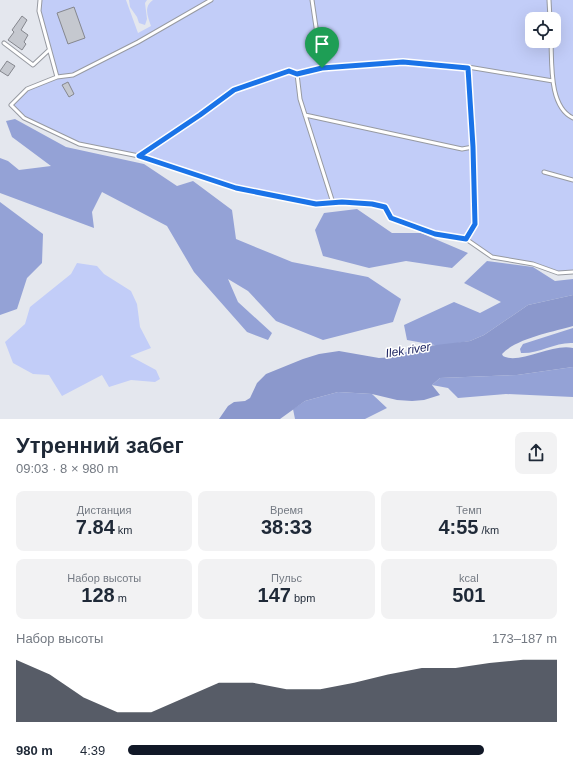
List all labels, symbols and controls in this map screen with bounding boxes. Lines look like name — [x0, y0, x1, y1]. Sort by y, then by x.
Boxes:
map controls — [525, 12, 561, 48]
button: locate — [525, 12, 561, 48]
pin — [305, 27, 339, 68]
icon: arrive — [311, 33, 333, 55]
water label: Ilek river — [385, 339, 432, 360]
button: share — [515, 432, 557, 474]
text: Утренний забег — [16, 433, 184, 458]
text: 09:03 · 8 × 980 m — [16, 461, 118, 476]
text: Дистанция — [77, 504, 131, 516]
text: Время — [270, 504, 303, 516]
text: Темп — [456, 504, 482, 516]
text: 7.84 — [76, 516, 115, 538]
text: 38:33 — [261, 516, 312, 538]
text: 4:55 — [438, 516, 478, 538]
text: km — [115, 524, 133, 536]
text: /km — [478, 524, 499, 536]
text: Набор высоты — [67, 572, 141, 584]
text: Пульс — [271, 572, 302, 584]
text: kcal — [459, 572, 479, 584]
text: 128 — [81, 584, 115, 606]
text: 147 — [258, 584, 291, 606]
text: 501 — [452, 584, 486, 606]
text: m — [115, 592, 127, 604]
text: bpm — [291, 592, 315, 604]
text: Набор высоты — [16, 631, 103, 646]
text: 173–187 m — [492, 631, 557, 646]
text: 980 m — [16, 743, 53, 758]
text: 4:39 — [80, 743, 105, 758]

